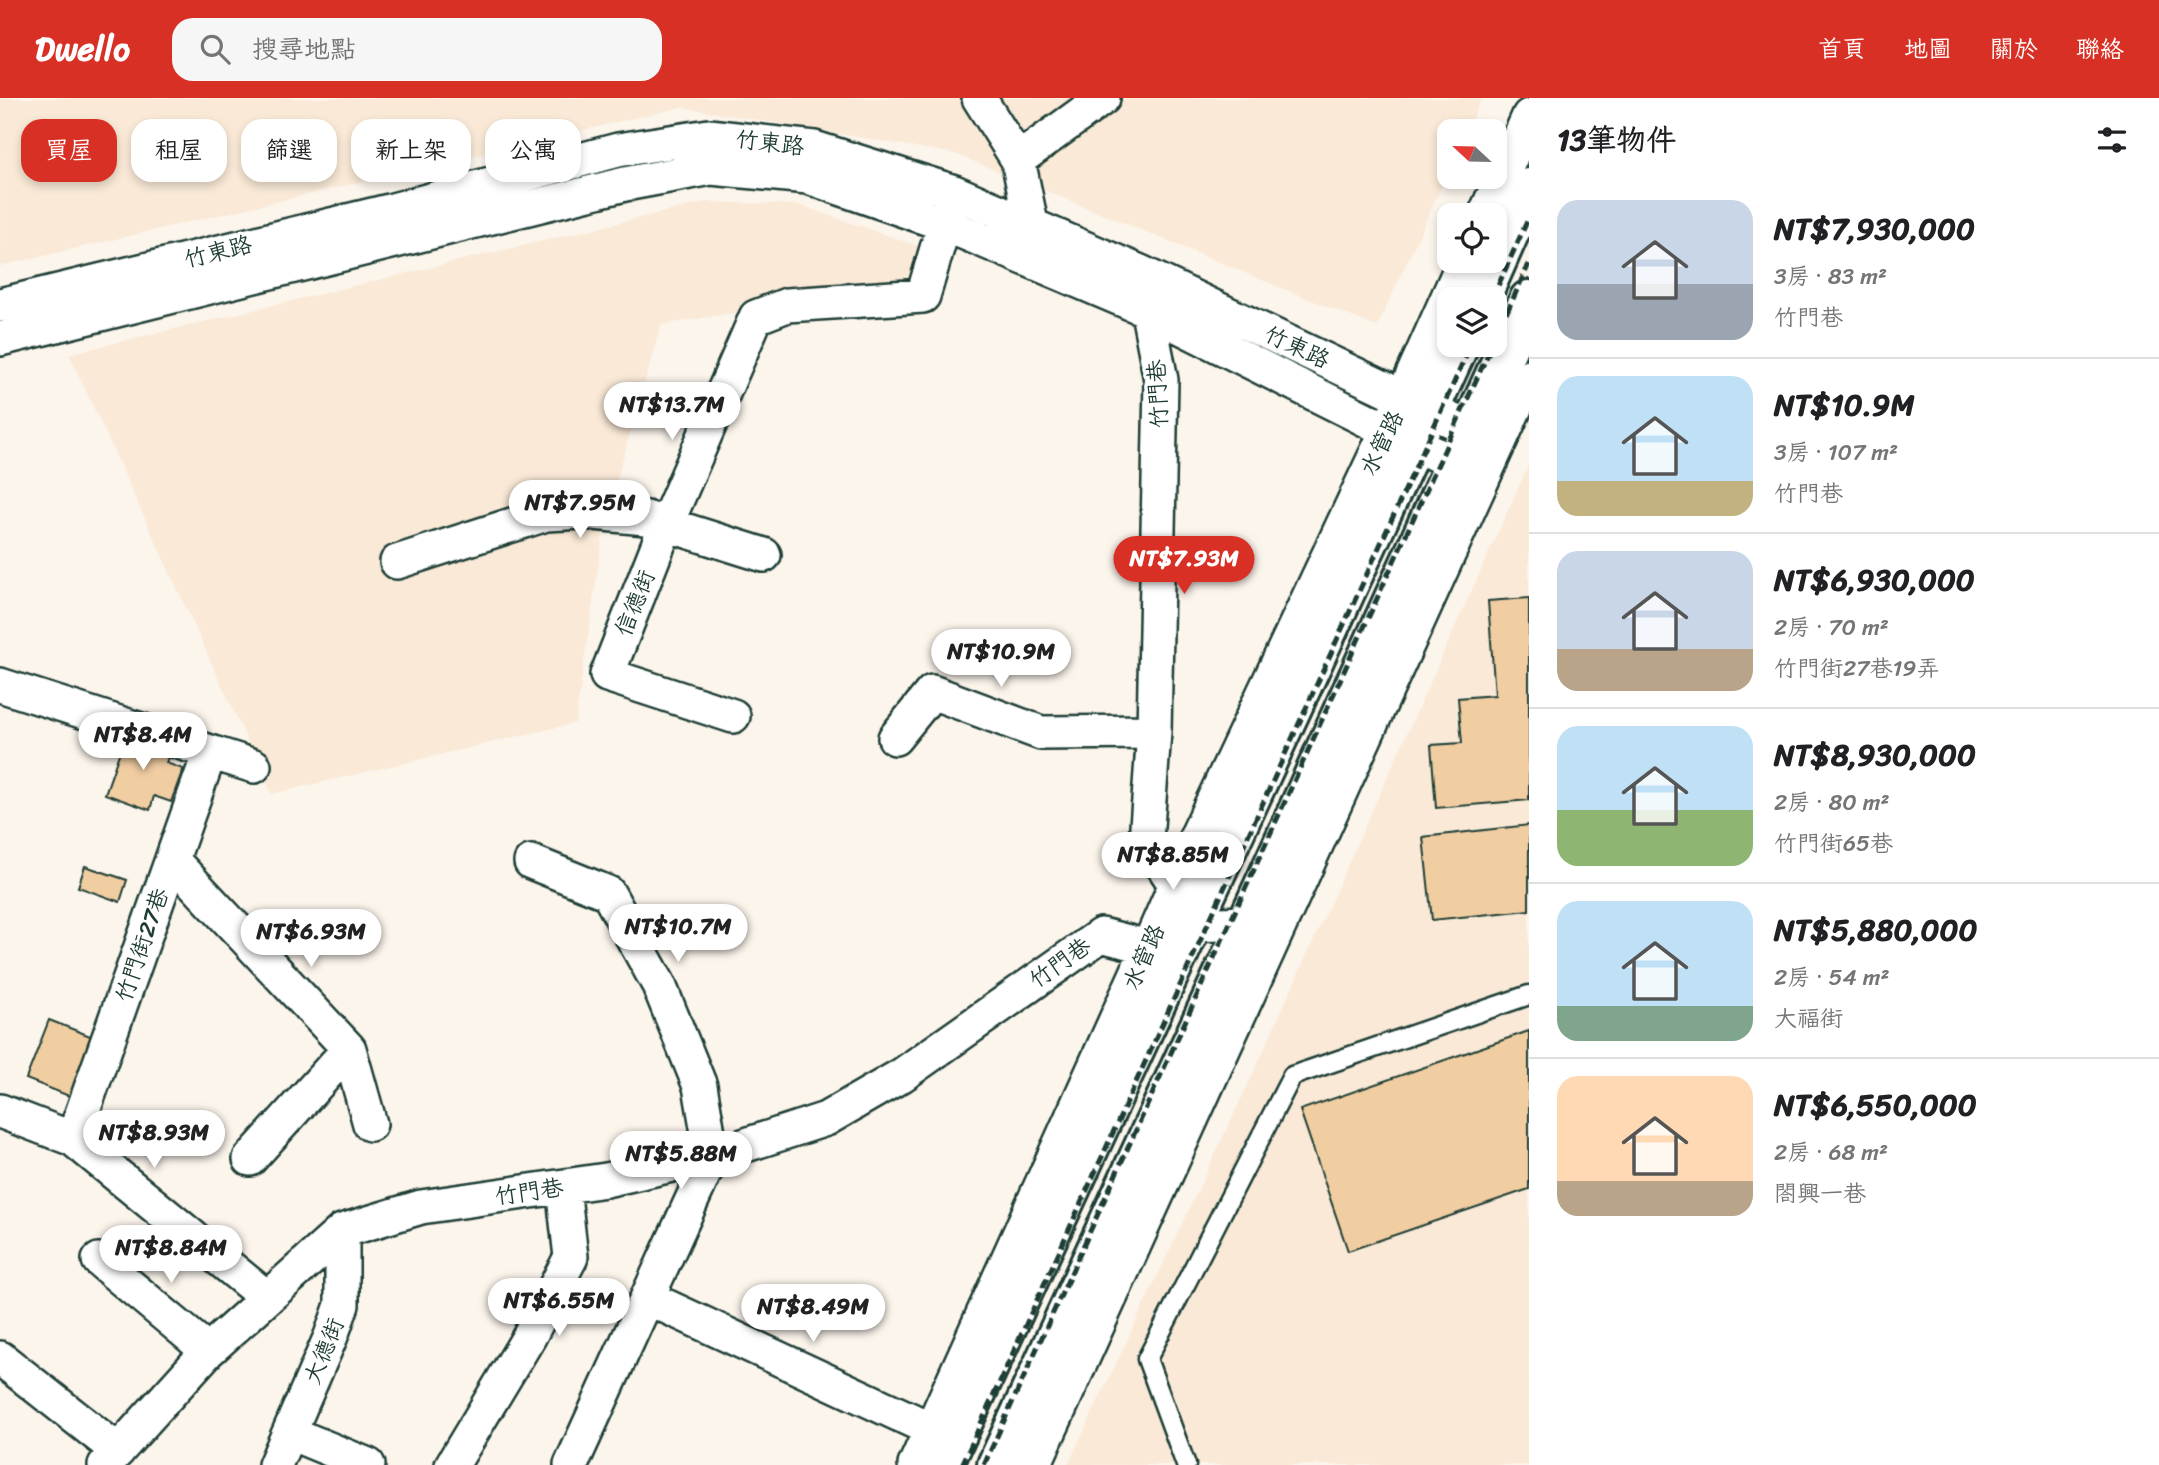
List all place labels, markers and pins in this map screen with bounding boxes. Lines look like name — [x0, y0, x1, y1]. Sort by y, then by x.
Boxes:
pin: NT$13.7M — [600, 382, 744, 442]
pin: NT$7.95M — [508, 480, 652, 540]
pin: NT$7.93M — [1112, 536, 1256, 596]
pin: NT$10.9M — [929, 630, 1073, 689]
pin: NT$8.4M — [78, 712, 208, 772]
pin: NT$8.85M — [1101, 832, 1245, 892]
pin: NT$10.7M — [606, 904, 750, 964]
pin: NT$6.93M — [239, 910, 383, 969]
pin: NT$8.93M — [82, 1110, 226, 1170]
pin: NT$5.88M — [609, 1132, 753, 1191]
pin: NT$8.84M — [99, 1226, 243, 1285]
pin: NT$6.55M — [487, 1278, 631, 1338]
pin: NT$8.49M — [741, 1284, 885, 1344]

